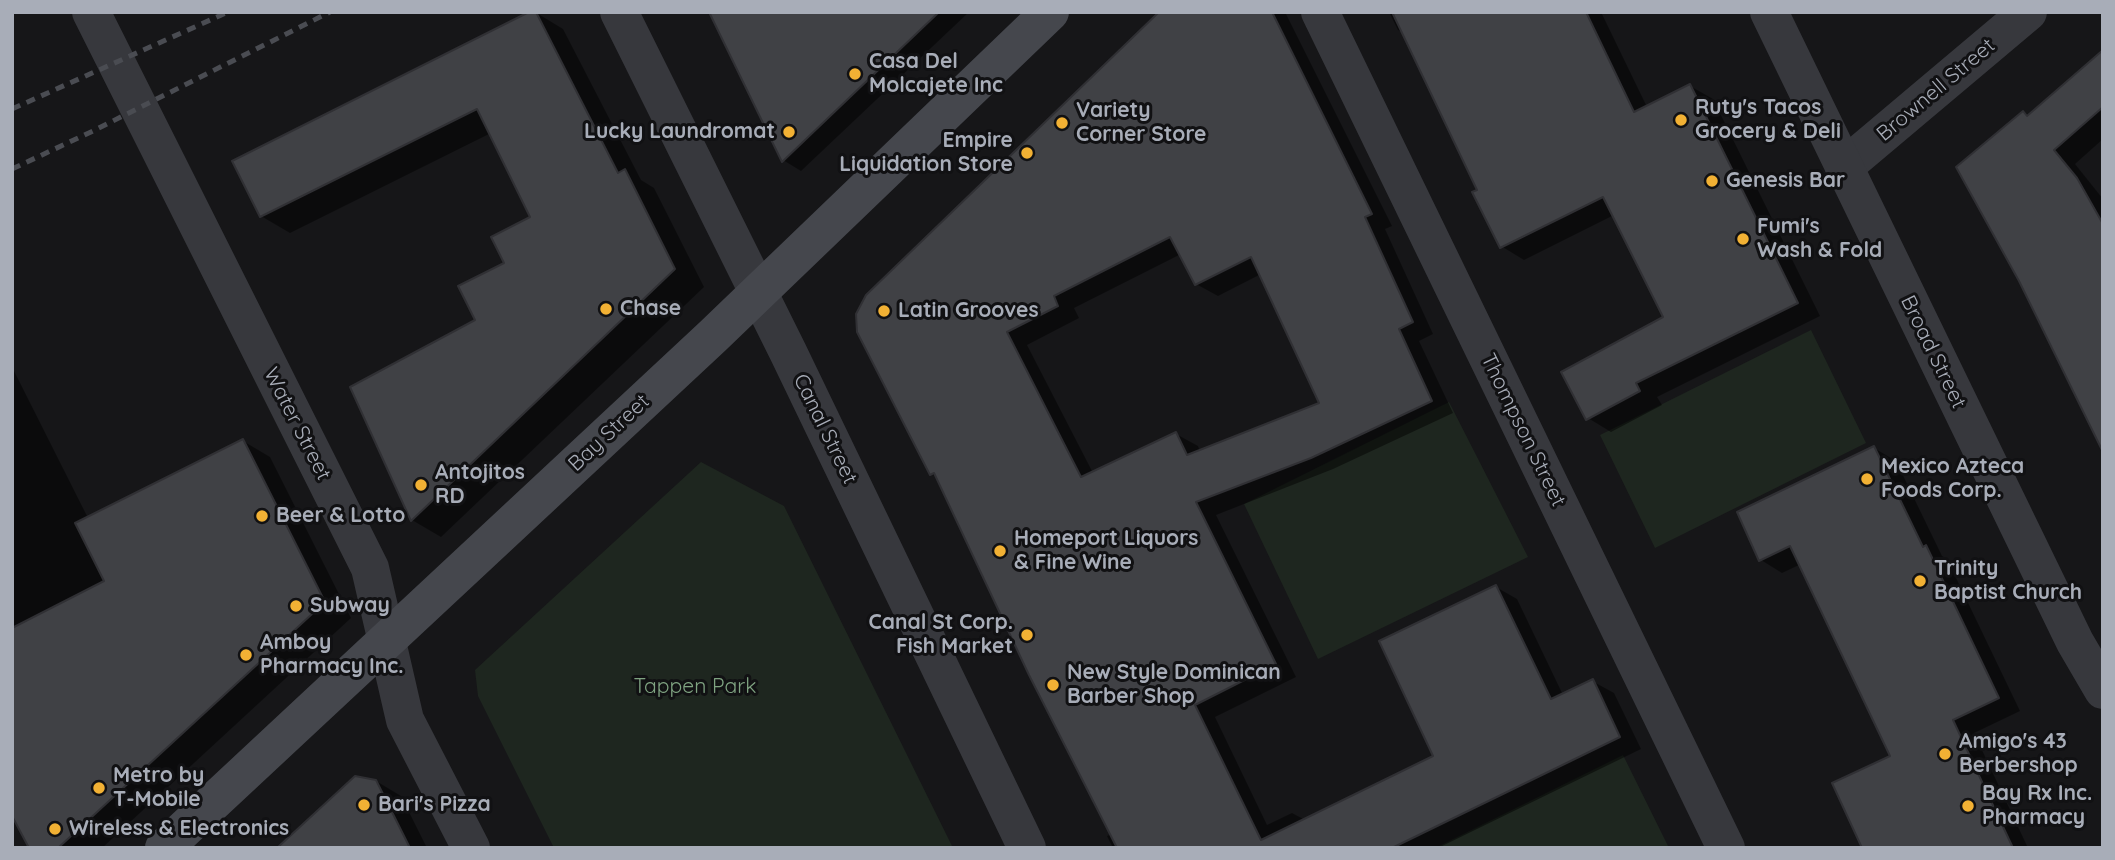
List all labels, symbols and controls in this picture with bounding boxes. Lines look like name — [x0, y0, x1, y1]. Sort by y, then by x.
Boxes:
street label: Brownell Street — [1872, 33, 2000, 147]
place label: Casa Del Molcajete Inc — [869, 49, 1003, 99]
marker: Casa Del Molcajete Inc — [847, 66, 863, 82]
place label: Ruty's Tacos Grocery & Deli — [1695, 95, 1841, 145]
place label: Variety Corner Store — [1076, 98, 1206, 148]
marker: Ruty's Tacos Grocery & Deli — [1673, 112, 1689, 128]
marker: Variety Corner Store — [1054, 115, 1070, 131]
place label: Lucky Laundromat — [584, 119, 775, 145]
marker: Lucky Laundromat — [781, 124, 797, 140]
place label: Empire Liquidation Store — [839, 128, 1013, 178]
marker: Empire Liquidation Store — [1019, 145, 1035, 161]
place label: Genesis Bar — [1726, 168, 1845, 194]
marker: Genesis Bar — [1704, 173, 1720, 189]
place label: Fumi's Wash & Fold — [1757, 214, 1882, 264]
marker: Fumi's Wash & Fold — [1735, 231, 1751, 247]
street label: Broad Street — [1895, 291, 1971, 413]
place label: Chase — [620, 296, 681, 322]
place label: Latin Grooves — [898, 298, 1039, 324]
marker: Chase — [598, 301, 614, 317]
marker: Latin Grooves — [876, 303, 892, 319]
street label: Thompson Street — [1475, 349, 1571, 511]
street label: Water Street — [258, 364, 336, 484]
street label: Canal Street — [788, 370, 862, 488]
street label: Bay Street — [563, 389, 655, 477]
place label: Mexico Azteca Foods Corp. — [1881, 454, 2024, 504]
place label: Antojitos RD — [435, 460, 525, 510]
marker: Mexico Azteca Foods Corp. — [1859, 471, 1875, 487]
marker: Antojitos RD — [413, 477, 429, 493]
place label: Beer & Lotto — [276, 503, 405, 529]
marker: Beer & Lotto — [254, 508, 270, 524]
place label: Homeport Liquors & Fine Wine — [1014, 526, 1198, 576]
marker: Homeport Liquors & Fine Wine — [992, 543, 1008, 559]
place label: Trinity Baptist Church — [1934, 556, 2082, 606]
marker: Trinity Baptist Church — [1912, 573, 1928, 589]
place label: Subway — [310, 593, 390, 619]
marker: Subway — [288, 598, 304, 614]
place label: Canal St Corp. Fish Market — [869, 610, 1013, 660]
marker: Canal St Corp. Fish Market — [1019, 627, 1035, 643]
place label: Amboy Pharmacy Inc. — [260, 630, 403, 680]
marker: Amboy Pharmacy Inc. — [238, 647, 254, 663]
place label: New Style Dominican Barber Shop — [1067, 660, 1281, 710]
park label: Tappen Park — [634, 674, 756, 700]
marker: New Style Dominican Barber Shop — [1045, 677, 1061, 693]
place label: Amigo's 43 Berbershop — [1959, 729, 2078, 779]
marker: Amigo's 43 Berbershop — [1937, 746, 1953, 762]
place label: Metro by T-Mobile — [113, 763, 204, 813]
marker: Metro by T-Mobile — [91, 780, 107, 796]
place label: Bay Rx Inc. Pharmacy — [1982, 781, 2092, 831]
place label: Bari's Pizza — [378, 792, 491, 818]
marker: Bari's Pizza — [356, 797, 372, 813]
marker: Bay Rx Inc. Pharmacy — [1960, 798, 1976, 814]
place label: Wireless & Electronics — [69, 816, 289, 842]
marker: Wireless & Electronics — [47, 821, 63, 837]

